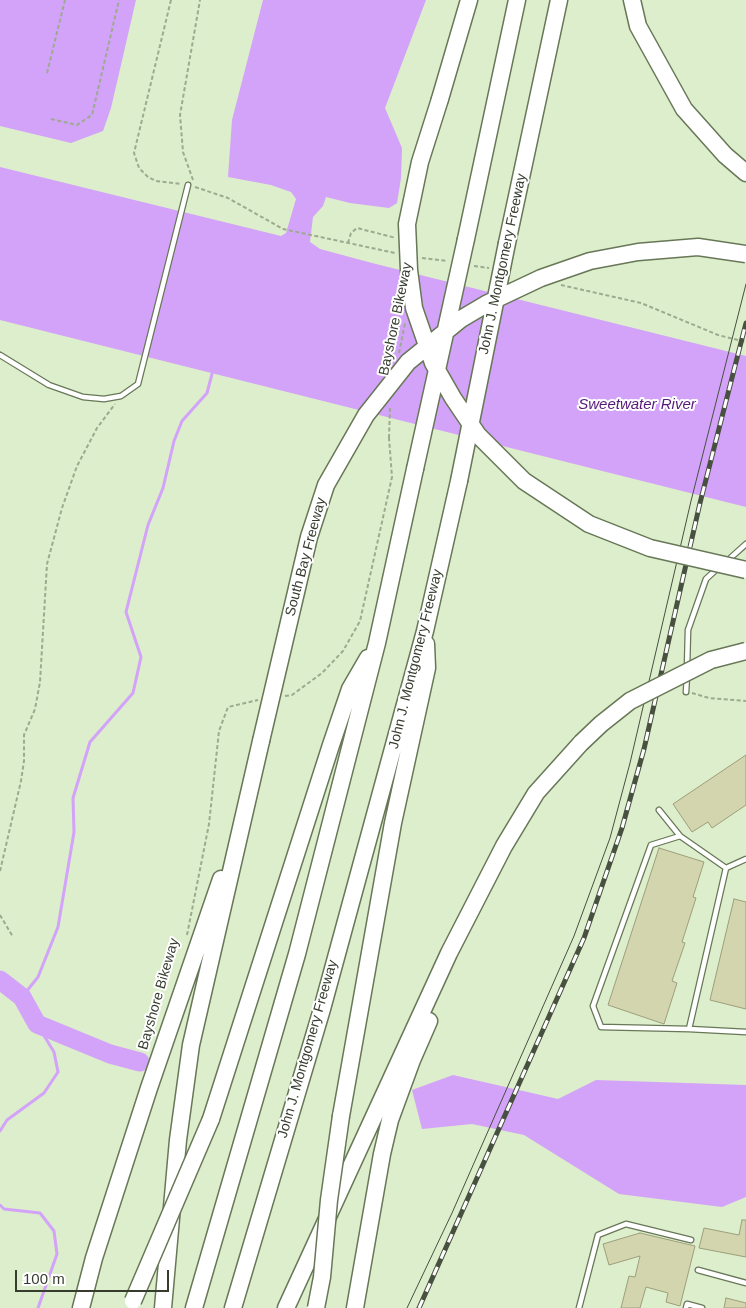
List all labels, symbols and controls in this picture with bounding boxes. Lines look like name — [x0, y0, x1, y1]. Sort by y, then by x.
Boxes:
street label: John J. Montgomery Freeway — [476, 172, 530, 356]
street label: Bayshore Bikeway — [376, 261, 416, 377]
water label: Sweetwater River — [578, 396, 696, 414]
street label: South Bay Freeway — [282, 496, 330, 618]
street label: John J. Montgomery Freeway — [386, 568, 446, 750]
street label: Bayshore Bikeway — [135, 936, 183, 1052]
street label: John J. Montgomery Freeway — [275, 958, 341, 1140]
scale bar — [18, 1260, 171, 1292]
text: 100 m — [23, 1270, 65, 1287]

